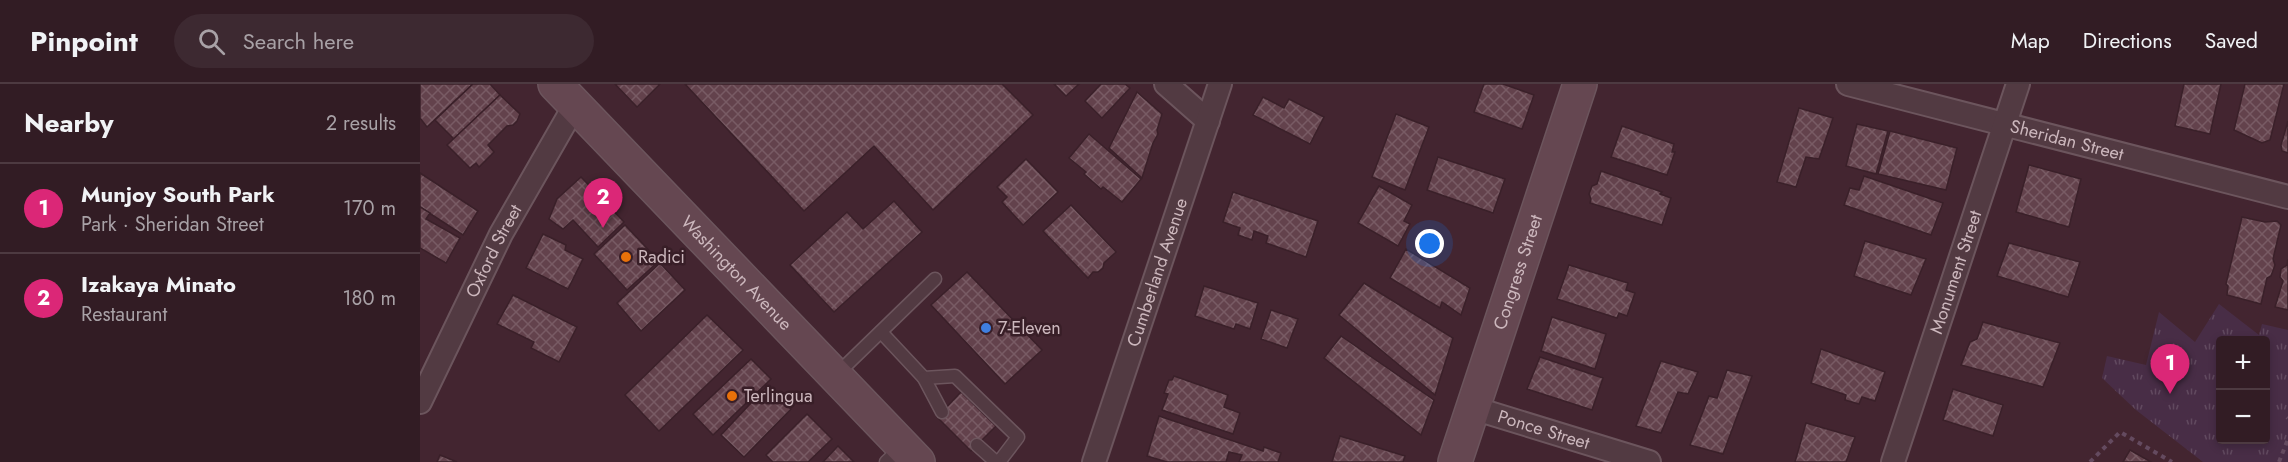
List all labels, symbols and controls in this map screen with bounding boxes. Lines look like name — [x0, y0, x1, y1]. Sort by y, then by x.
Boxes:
search box — [174, 14, 594, 68]
text: Pinpoint — [30, 21, 138, 62]
icon: search — [195, 25, 228, 58]
text: Search here — [243, 25, 354, 57]
text: Map — [2011, 26, 2050, 56]
text: Directions — [2083, 26, 2172, 56]
text: Saved — [2205, 26, 2258, 56]
text: Nearby — [24, 104, 113, 142]
text: 2 results — [326, 109, 396, 138]
street label: Sheridan Street — [2007, 113, 2127, 167]
text: Munjoy South Park — [81, 178, 275, 210]
pin: 2 — [584, 178, 622, 228]
text: 1 — [38, 194, 49, 223]
text: 170 m — [343, 194, 396, 223]
street label: Cumberland Avenue — [1120, 194, 1194, 350]
street label: Oxford Street — [459, 199, 529, 302]
street label: Monument Street — [1923, 206, 1989, 337]
text: Park · Sheridan Street — [81, 210, 264, 239]
street label: Washington Avenue — [675, 210, 798, 336]
street label: Congress Street — [1487, 210, 1549, 333]
your location — [1415, 229, 1444, 258]
place label: Radici — [638, 244, 685, 270]
marker: Radici — [619, 250, 633, 264]
text: Izakaya Minato — [81, 268, 236, 300]
text: 2 — [37, 284, 50, 313]
text: 180 m — [342, 284, 396, 313]
text: Restaurant — [81, 300, 167, 329]
place label: 7-Eleven — [998, 315, 1061, 341]
marker: 7-Eleven — [979, 321, 993, 335]
map controls — [2216, 336, 2270, 444]
button: + — [2216, 336, 2270, 390]
pin: 1 — [2150, 344, 2190, 394]
place label: Terlingua — [744, 383, 813, 409]
marker: Terlingua — [725, 389, 739, 403]
button: − — [2216, 390, 2270, 444]
street label: Ponce Street — [1495, 403, 1594, 456]

